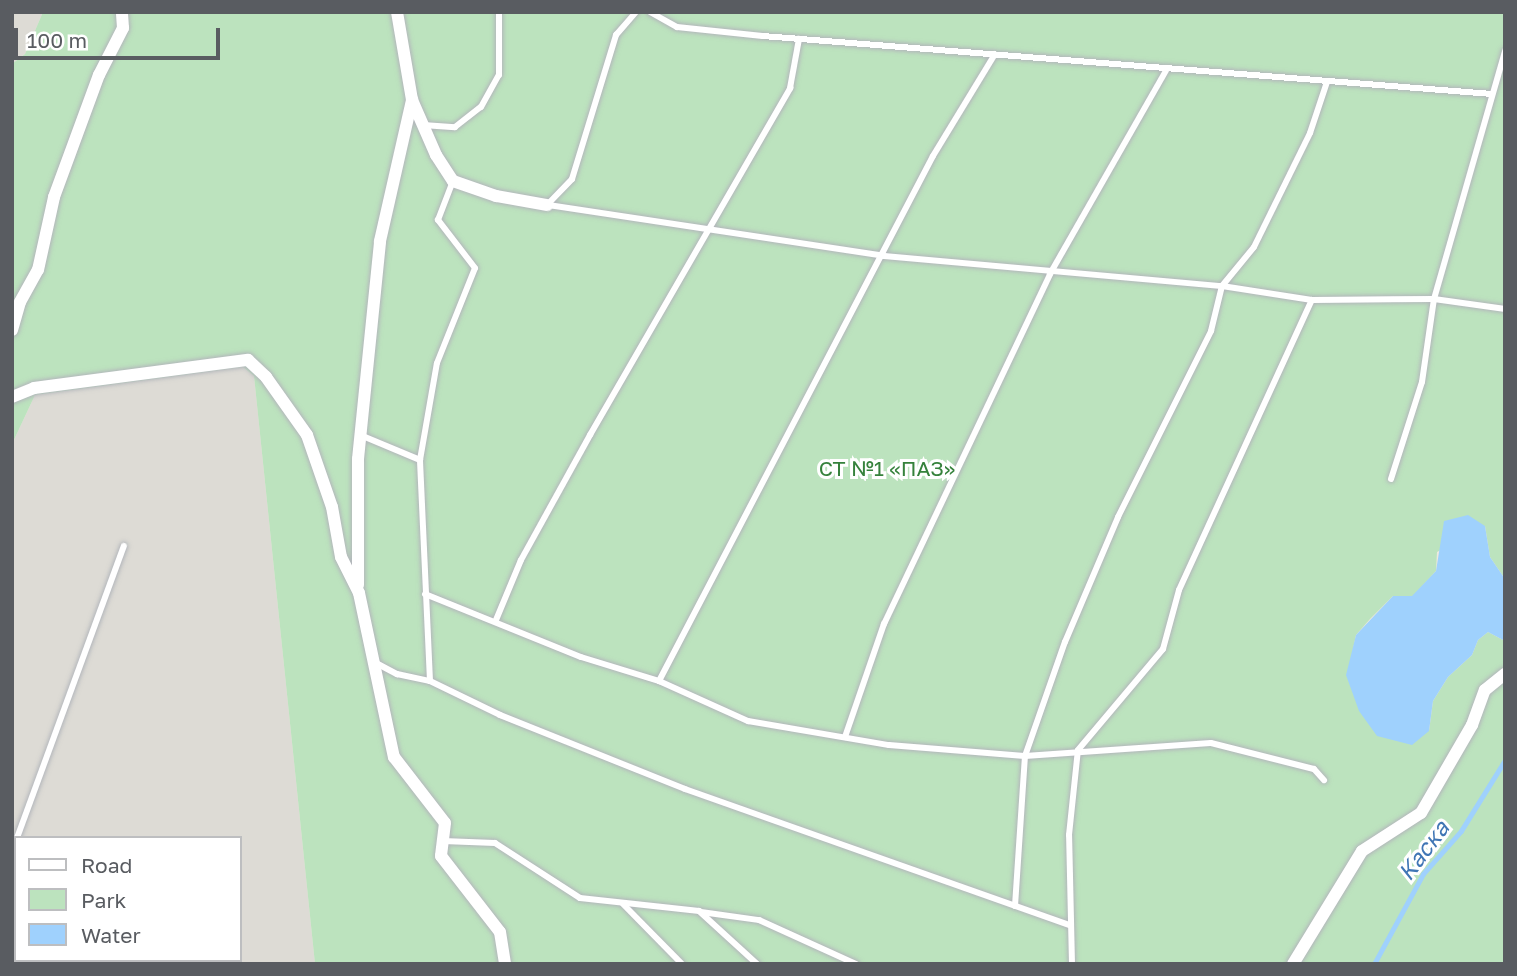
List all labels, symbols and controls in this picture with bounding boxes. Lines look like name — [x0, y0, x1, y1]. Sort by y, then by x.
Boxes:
scale bar — [18, 14, 224, 58]
text: 100 m — [27, 27, 87, 53]
park label: СТ №1 «ПАЗ» — [819, 455, 955, 481]
water label: Каска — [1392, 815, 1454, 885]
legend — [14, 836, 242, 962]
text: Road — [81, 852, 132, 878]
text: Park — [81, 887, 126, 913]
text: Water — [81, 922, 141, 948]

